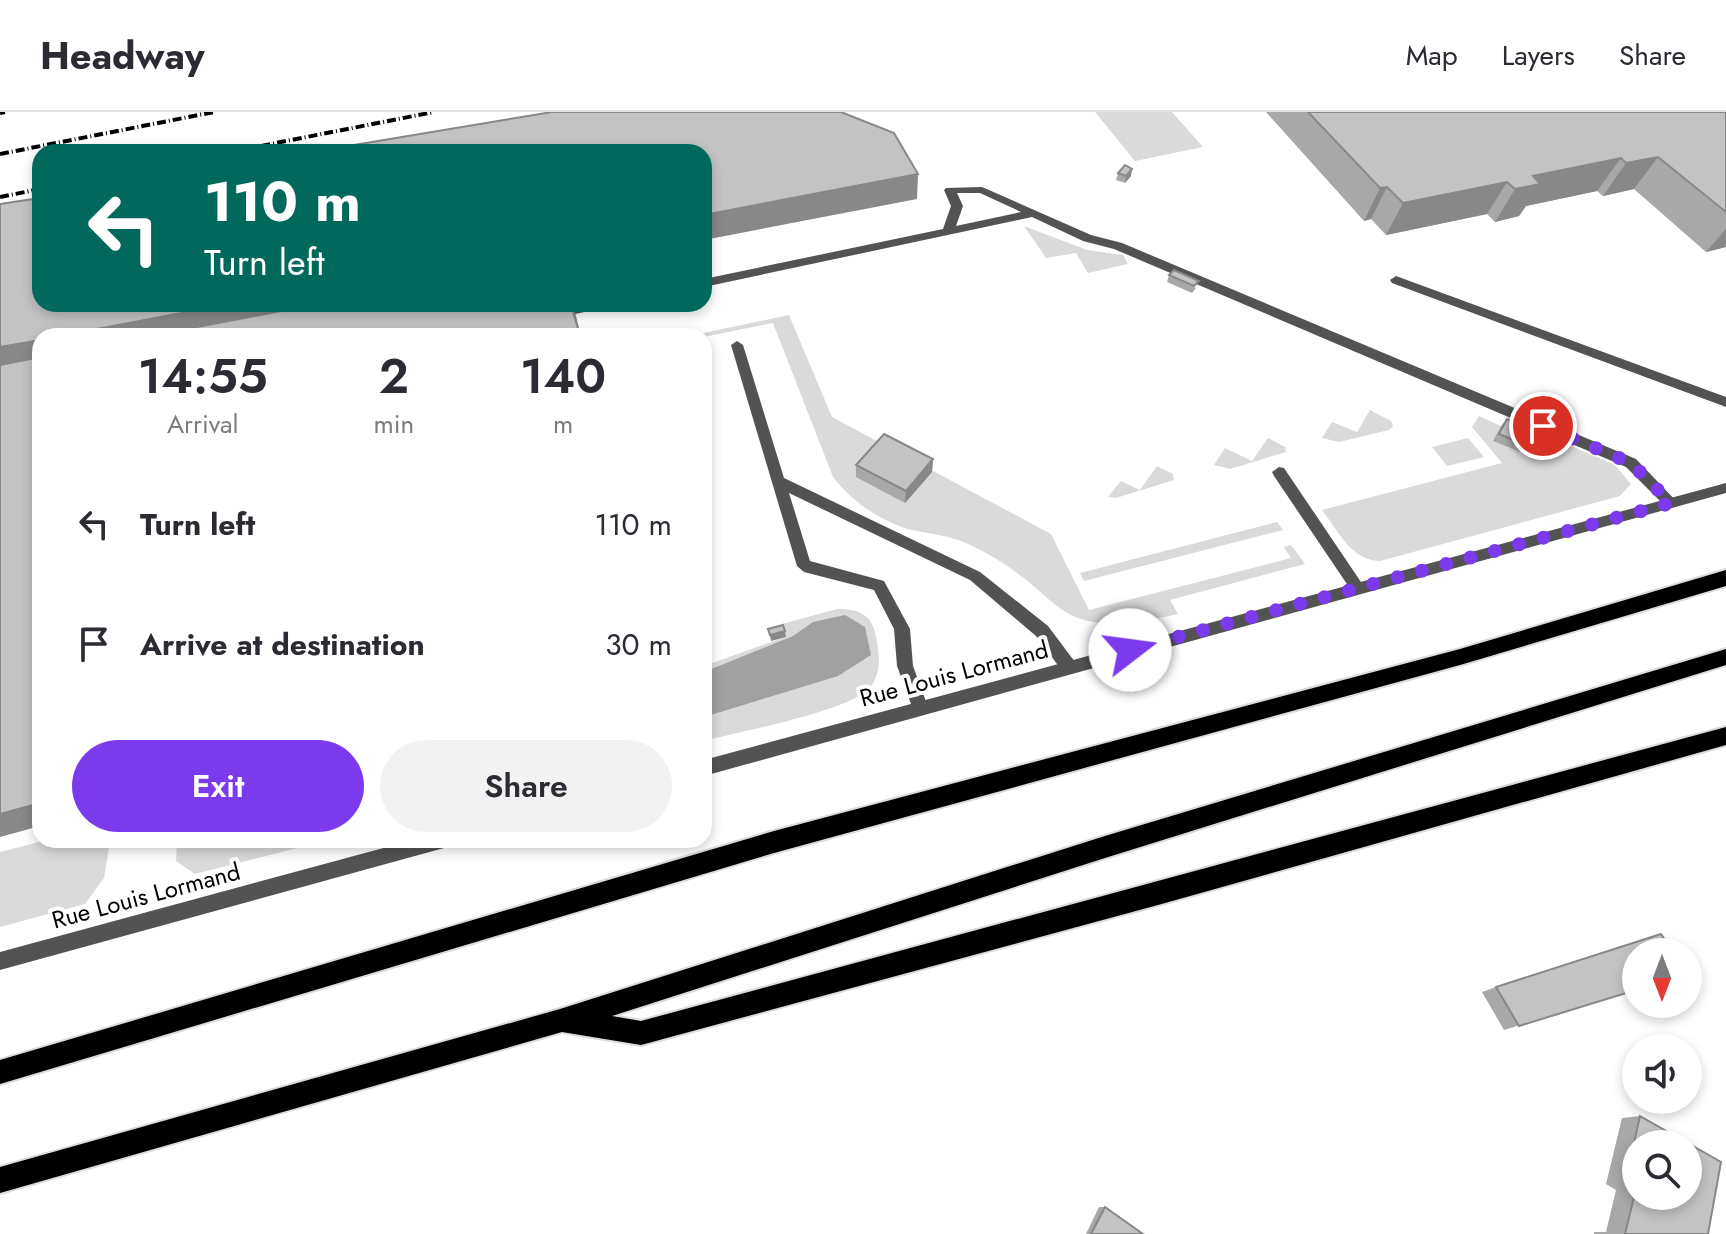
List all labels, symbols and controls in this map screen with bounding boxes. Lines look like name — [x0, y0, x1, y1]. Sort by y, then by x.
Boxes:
text: Headway — [40, 28, 205, 83]
text: Map — [1406, 35, 1458, 76]
text: Layers — [1502, 35, 1575, 76]
text: Share — [1619, 35, 1686, 76]
text: 110 m — [204, 161, 361, 242]
icon: left — [72, 176, 176, 280]
text: Turn left — [204, 236, 325, 288]
text: 14:55 — [138, 342, 268, 411]
text: 2 — [379, 342, 409, 411]
text: 140 — [520, 342, 606, 411]
pin — [1509, 392, 1577, 460]
icon: arrive — [1521, 404, 1565, 448]
text: Arrival — [167, 405, 239, 443]
text: min — [374, 405, 414, 443]
text: m — [553, 405, 573, 443]
icon: left — [72, 502, 116, 546]
text: Turn left — [140, 503, 255, 546]
text: 110 m — [595, 503, 672, 546]
position arrow — [1088, 608, 1172, 692]
icon: arrive — [72, 622, 116, 666]
text: Arrive at destination — [140, 623, 425, 666]
text: 30 m — [605, 623, 672, 666]
street label: Rue Louis Lormand — [856, 632, 1052, 716]
button: Exit — [72, 740, 364, 832]
button: Share — [380, 740, 672, 832]
street label: Rue Louis Lormand — [48, 854, 244, 938]
north arrow — [1622, 938, 1702, 1018]
map controls — [1622, 938, 1702, 1210]
button: sound — [1622, 1034, 1702, 1114]
button: search — [1622, 1130, 1702, 1210]

